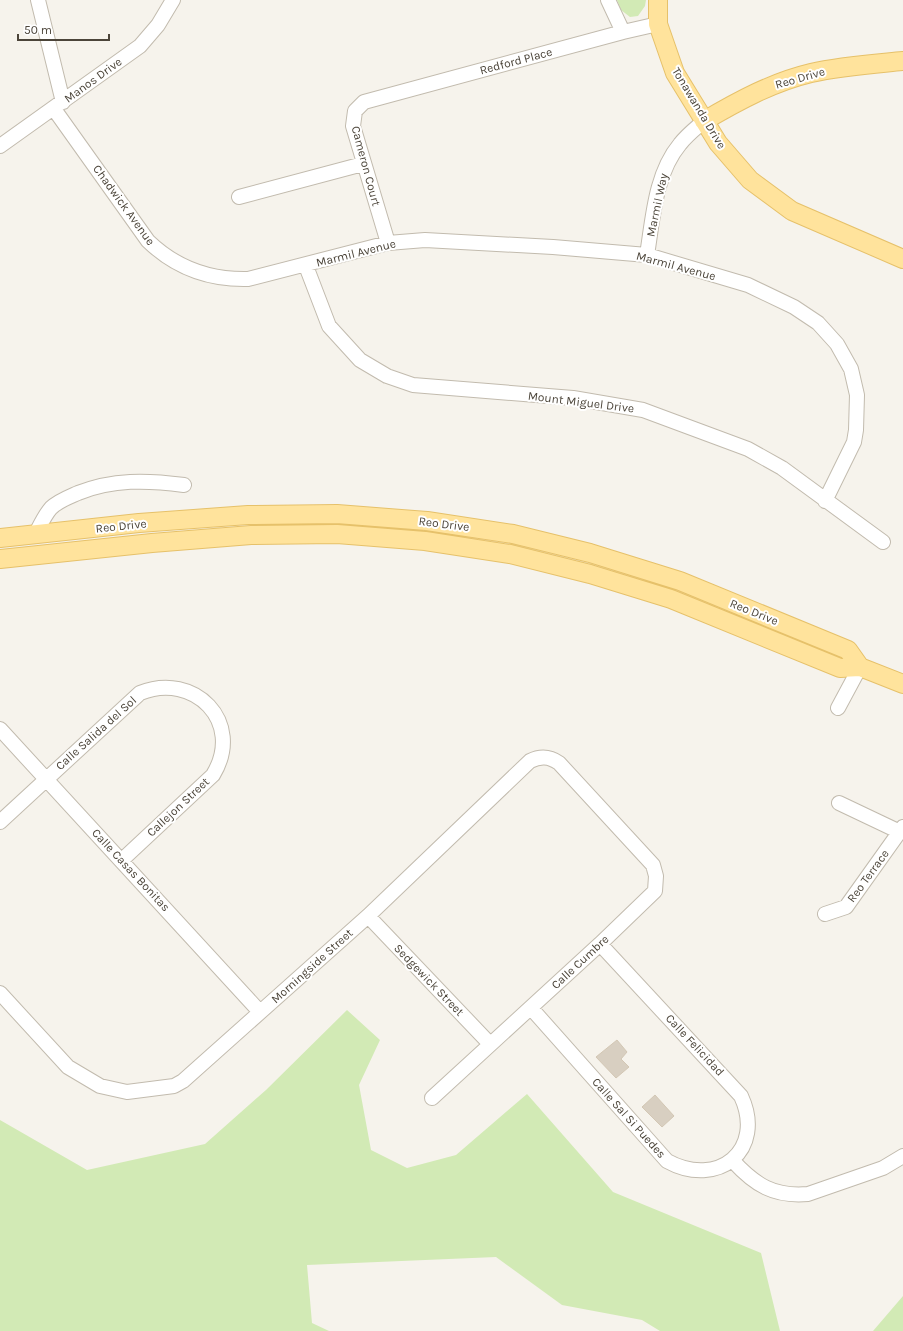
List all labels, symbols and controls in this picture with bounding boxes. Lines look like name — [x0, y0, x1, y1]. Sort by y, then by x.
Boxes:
scale bar — [18, 16, 109, 42]
text: 50 m — [24, 23, 52, 37]
street label: Redford Place — [478, 45, 554, 77]
street label: Manos Drive — [61, 54, 125, 106]
street label: Reo Drive — [774, 64, 826, 92]
street label: Tonawanda Drive — [669, 65, 729, 151]
street label: Cameron Court — [349, 124, 384, 208]
street label: Chadwick Avenue — [90, 162, 158, 248]
street label: Marmil Way — [643, 172, 671, 238]
street label: Marmil Avenue — [315, 236, 397, 270]
street label: Marmil Avenue — [635, 249, 717, 283]
street label: Mount Miguel Drive — [527, 389, 635, 415]
street label: Reo Drive — [418, 514, 470, 534]
street label: Reo Drive — [95, 516, 147, 536]
street label: Reo Drive — [728, 596, 780, 628]
street label: Calle Salida del Sol — [53, 693, 139, 773]
street label: Callejon Street — [144, 774, 212, 839]
street label: Calle Casas Bonitas — [89, 826, 173, 914]
street label: Reo Terrace — [844, 847, 892, 905]
street label: Morningside Street — [268, 925, 356, 1006]
street label: Calle Cumbre — [548, 932, 612, 992]
street label: Sedgewick Street — [391, 941, 467, 1019]
street label: Calle Felicidad — [663, 1011, 727, 1079]
street label: Calle Sal Si Puedes — [589, 1075, 669, 1161]

